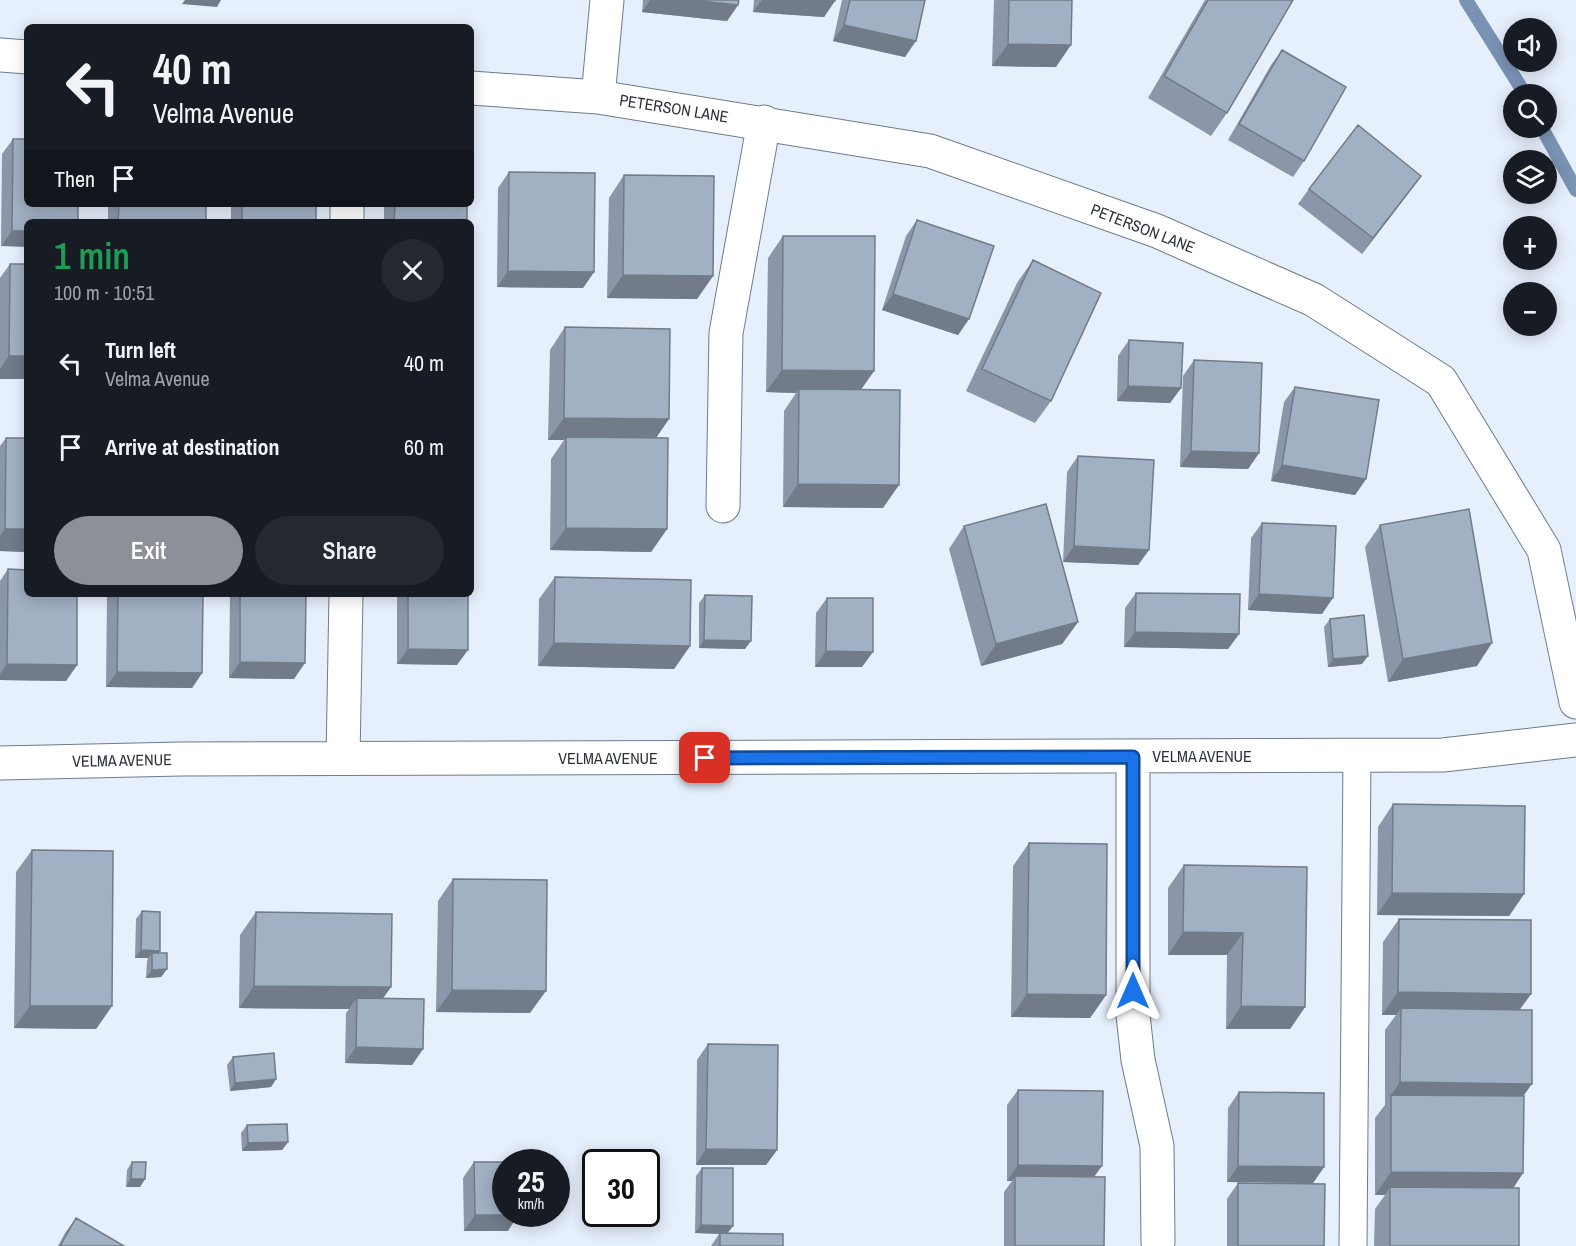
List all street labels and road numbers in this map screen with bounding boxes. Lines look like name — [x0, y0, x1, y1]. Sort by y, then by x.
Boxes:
street label: PETERSON LANE — [618, 89, 730, 127]
street label: PETERSON LANE — [1088, 198, 1198, 258]
street label: VELMA AVENUE — [1152, 745, 1252, 767]
street label: VELMA AVENUE — [558, 747, 658, 769]
street label: VELMA AVENUE — [72, 748, 172, 772]

